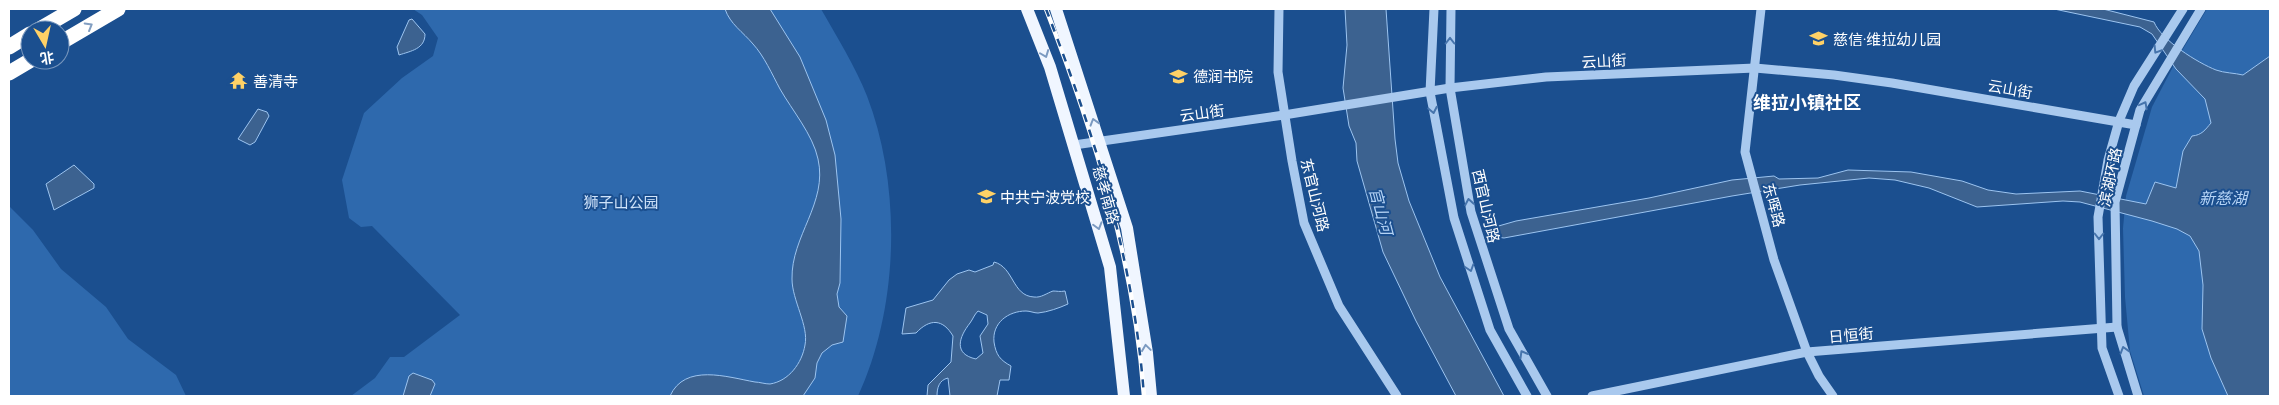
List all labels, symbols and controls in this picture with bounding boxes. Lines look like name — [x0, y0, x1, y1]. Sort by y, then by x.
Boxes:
north arrow — [20, 20, 70, 70]
one-way arrow — [84, 22, 93, 32]
school or university icon: 慈信·维拉幼儿园 — [1809, 29, 1829, 49]
place label: 慈信·维拉幼儿园 — [1833, 31, 1941, 48]
one-way arrow — [1445, 36, 1455, 44]
one-way arrow — [2153, 45, 2163, 54]
text: 北 — [39, 49, 55, 67]
one-way arrow — [1039, 49, 1049, 58]
street label: 云山街 — [1581, 51, 1627, 71]
school or university icon: 德润书院 — [1169, 66, 1189, 86]
place label: 德润书院 — [1193, 68, 1253, 85]
temple icon: 善清寺 — [229, 71, 249, 91]
place label: 善清寺 — [253, 73, 298, 90]
street label: 云山街 — [1986, 77, 2034, 101]
district label: 维拉小镇社区 — [1753, 92, 1861, 113]
street label: 云山街 — [1179, 101, 1225, 125]
one-way arrow — [2137, 101, 2147, 110]
one-way arrow — [1428, 105, 1438, 114]
one-way arrow — [1089, 118, 1099, 127]
street label: 滨湖环路 — [2095, 146, 2125, 208]
street label: 东官山河路 — [1298, 157, 1332, 233]
street label: 慈孝南路 — [1090, 164, 1122, 226]
street label: 西官山河路 — [1469, 168, 1503, 244]
street label: 东晖路 — [1760, 181, 1788, 229]
water label: 官山河 — [1366, 185, 1397, 239]
school or university icon: 中共宁波党校 — [976, 187, 996, 207]
place label: 中共宁波党校 — [1000, 189, 1090, 206]
water label: 新慈湖 — [2199, 189, 2250, 207]
park label: 狮子山公园 — [583, 194, 659, 211]
one-way arrow — [1464, 197, 1474, 206]
one-way arrow — [1092, 222, 1102, 230]
one-way arrow — [2093, 232, 2104, 240]
one-way arrow — [1464, 263, 1474, 271]
street label: 日恒街 — [1828, 325, 1874, 345]
one-way arrow — [1141, 343, 1152, 351]
one-way arrow — [2119, 346, 2129, 354]
one-way arrow — [1519, 350, 1529, 359]

